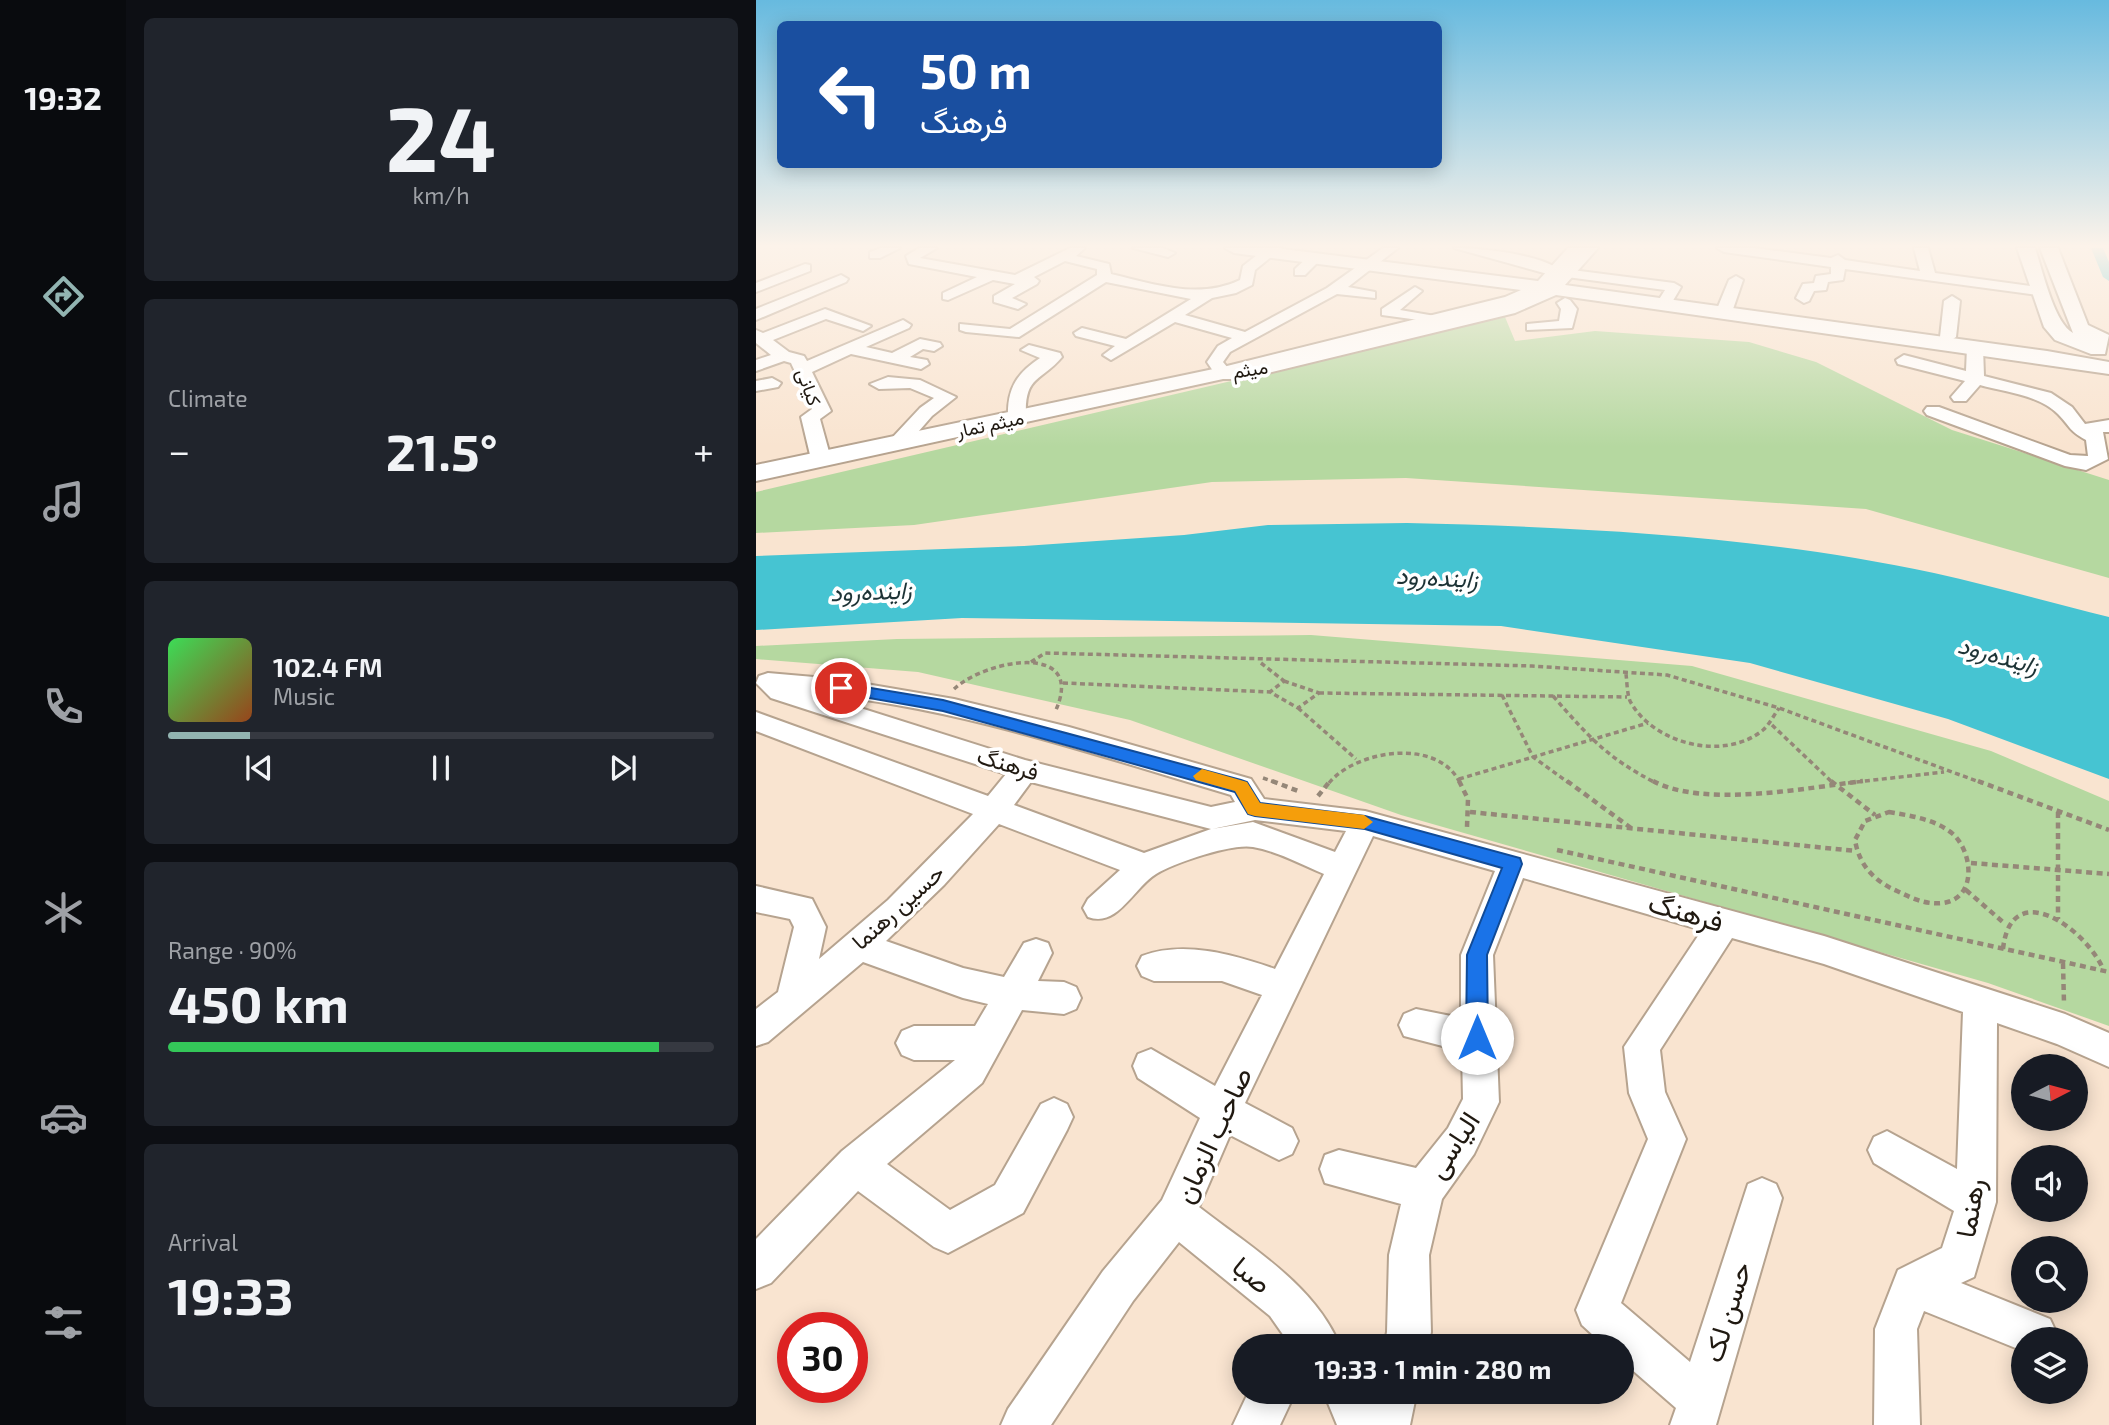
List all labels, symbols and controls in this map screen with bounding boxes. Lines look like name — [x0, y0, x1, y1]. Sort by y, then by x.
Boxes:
text: 50 m — [920, 40, 1032, 99]
icon: left — [805, 49, 896, 140]
text: 19:32 — [24, 78, 102, 116]
text: 24 — [386, 81, 496, 190]
text: فرهنگ — [920, 101, 1008, 139]
text: km/h — [412, 181, 470, 209]
icon: directions — [39, 272, 88, 321]
street label: میثم — [1230, 354, 1270, 385]
street label: کیانی — [791, 365, 827, 409]
text: Climate — [168, 384, 248, 412]
street label: میثم تمار — [953, 405, 1026, 444]
text: 21.5° — [386, 419, 498, 481]
text: − — [168, 427, 190, 473]
text: + — [693, 427, 714, 473]
icon: music — [39, 477, 88, 526]
water label: زاینده‌رود — [1395, 560, 1480, 595]
water label: زاینده‌رود — [830, 575, 914, 608]
water label: زاینده‌رود — [1955, 629, 2043, 682]
text: 102.4 FM — [273, 651, 382, 682]
pin — [811, 658, 871, 718]
icon: arrive — [822, 669, 860, 707]
icon: phone — [39, 682, 88, 731]
text: Music — [273, 682, 335, 710]
street label: فرهنگ — [973, 740, 1043, 788]
icon: previous — [240, 749, 278, 787]
icon: pause — [422, 749, 460, 787]
icon: next — [604, 749, 642, 787]
street label: حسین رهنما — [845, 857, 951, 957]
street label: فرهنگ — [1644, 884, 1728, 940]
icon: climate — [39, 888, 88, 937]
text: Range · 90% — [168, 936, 297, 964]
text: 450 km — [168, 971, 349, 1033]
position arrow — [1440, 1001, 1514, 1075]
north arrow — [2011, 1054, 2088, 1130]
map controls — [2011, 1054, 2088, 1404]
street label: صاحب الزمان — [1166, 1061, 1260, 1209]
icon: car — [39, 1093, 88, 1142]
street label: الیاسی — [1418, 1105, 1487, 1185]
button: sound — [2011, 1145, 2088, 1222]
street label: رهنما — [1947, 1175, 1993, 1241]
text: Arrival — [168, 1228, 238, 1256]
button: search — [2011, 1236, 2088, 1313]
street label: صبا — [1226, 1248, 1279, 1301]
street label: حسن لک — [1695, 1257, 1758, 1366]
text: 19:33 — [168, 1263, 293, 1325]
icon: filters — [39, 1298, 88, 1347]
speed limit sign: 30 — [777, 1312, 868, 1403]
button: layers — [2011, 1327, 2088, 1404]
text: 19:33 · 1 min · 280 m — [1314, 1353, 1552, 1384]

